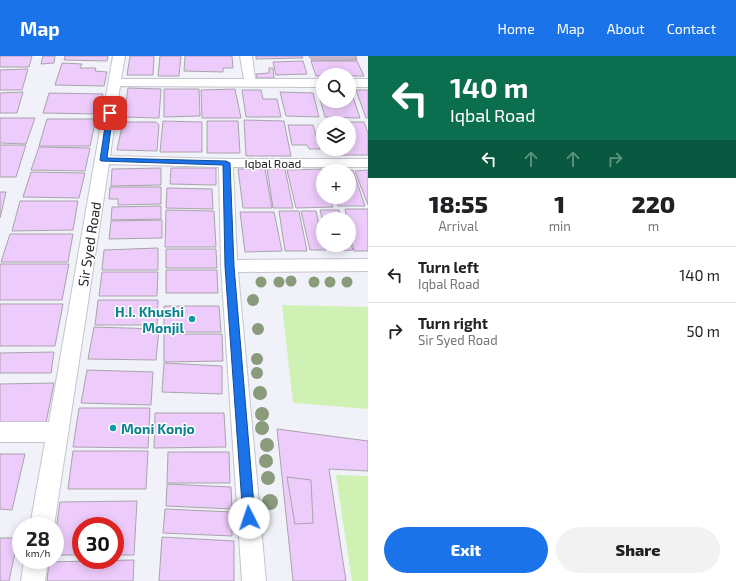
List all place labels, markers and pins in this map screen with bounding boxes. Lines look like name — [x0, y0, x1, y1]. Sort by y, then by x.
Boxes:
pin — [93, 96, 127, 130]
place label: H.I. Khushi Monjil — [115, 303, 184, 336]
marker: H.I. Khushi Monjil — [187, 314, 197, 324]
place label: Moni Konjo — [121, 420, 195, 437]
marker: Moni Konjo — [108, 423, 118, 433]

